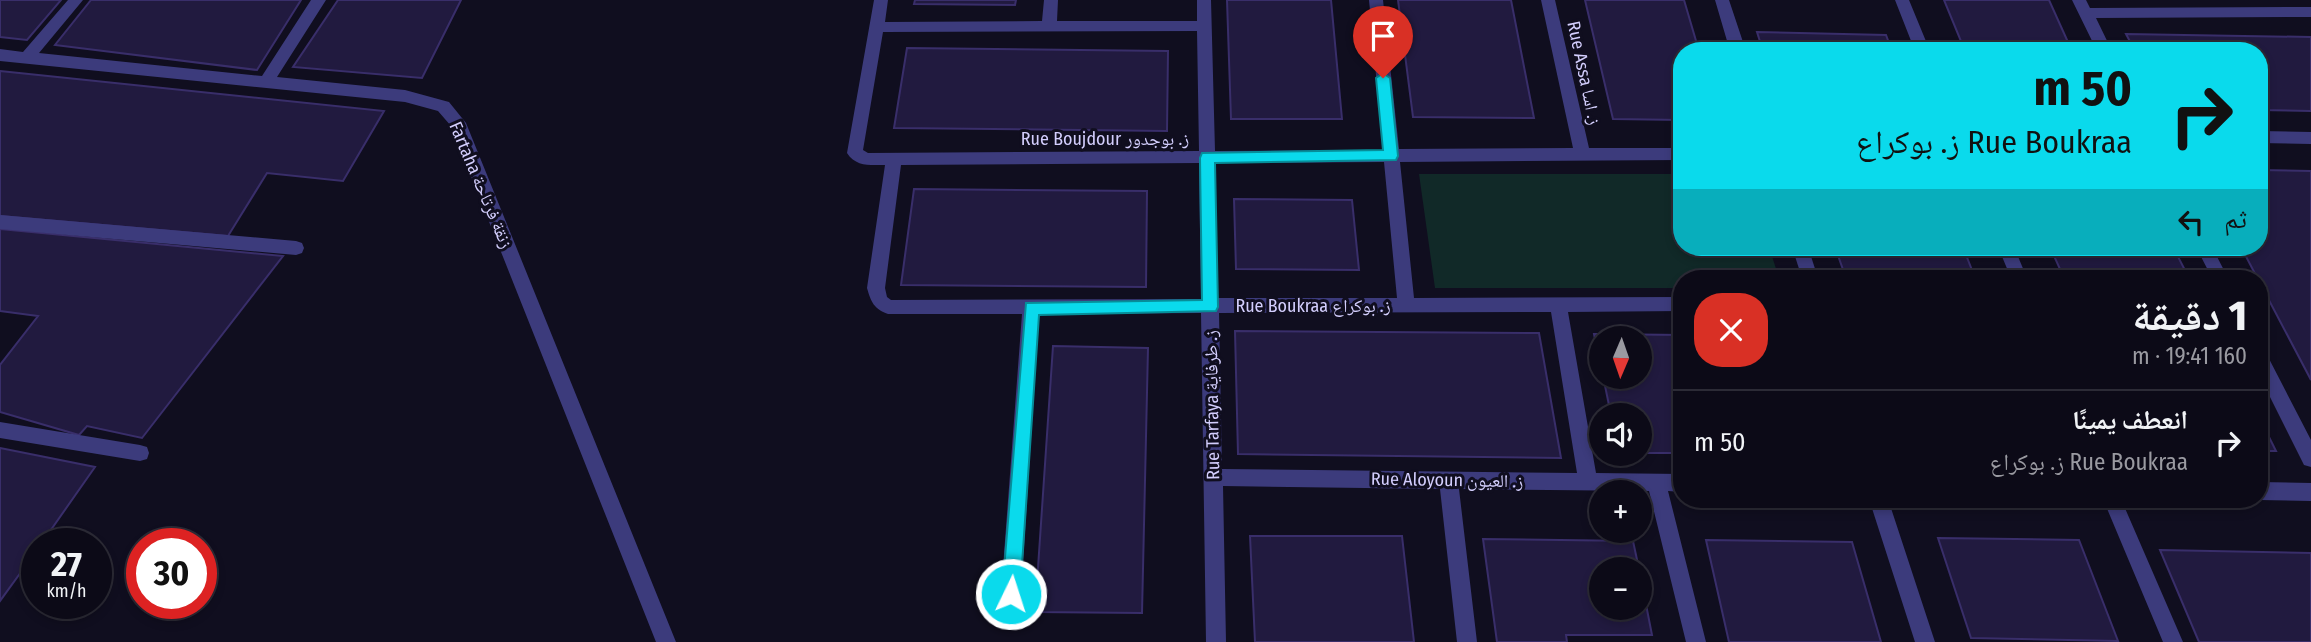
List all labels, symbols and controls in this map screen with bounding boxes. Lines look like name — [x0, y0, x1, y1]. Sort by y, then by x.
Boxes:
pin — [1353, 6, 1413, 78]
icon: arrive — [1364, 17, 1402, 55]
street label: Rue Assa ز. اسا — [1562, 19, 1606, 127]
text: 50 m — [2034, 59, 2132, 118]
icon: right — [2156, 70, 2247, 161]
street label: Fartaha زنقة فرتاحة — [444, 118, 518, 252]
text: Rue Boukraa ز. بوكراع — [1856, 123, 2132, 161]
street label: Rue Boujdour ز. بوجدور — [1021, 128, 1189, 150]
icon: left — [2172, 203, 2210, 241]
text: ثم — [2224, 204, 2247, 235]
text: 1 دقيقة — [2132, 291, 2247, 341]
button: close — [1694, 293, 1768, 367]
street label: Rue Boukraa ز. بوكراع — [1235, 295, 1391, 317]
north arrow — [1589, 326, 1652, 388]
map controls — [1589, 326, 1652, 620]
street label: Rue Tarfaya ز. طرفاية — [1200, 330, 1224, 480]
text: 160 m · 19:41 — [2132, 342, 2247, 370]
button: sound — [1589, 403, 1652, 466]
text: انعطف يمينًا — [2072, 405, 2188, 436]
icon: right — [2209, 424, 2247, 462]
text: 50 m — [1694, 427, 1746, 458]
text: Rue Boukraa ز. بوكراع — [1990, 448, 2188, 476]
street label: Rue Aloyoun ز. العيون — [1371, 468, 1523, 492]
button: + — [1589, 480, 1652, 543]
speed limit sign: 30 — [126, 528, 217, 619]
text: 27 — [51, 543, 82, 585]
position arrow — [974, 557, 1048, 631]
button: − — [1589, 557, 1652, 620]
text: km/h — [46, 580, 87, 602]

